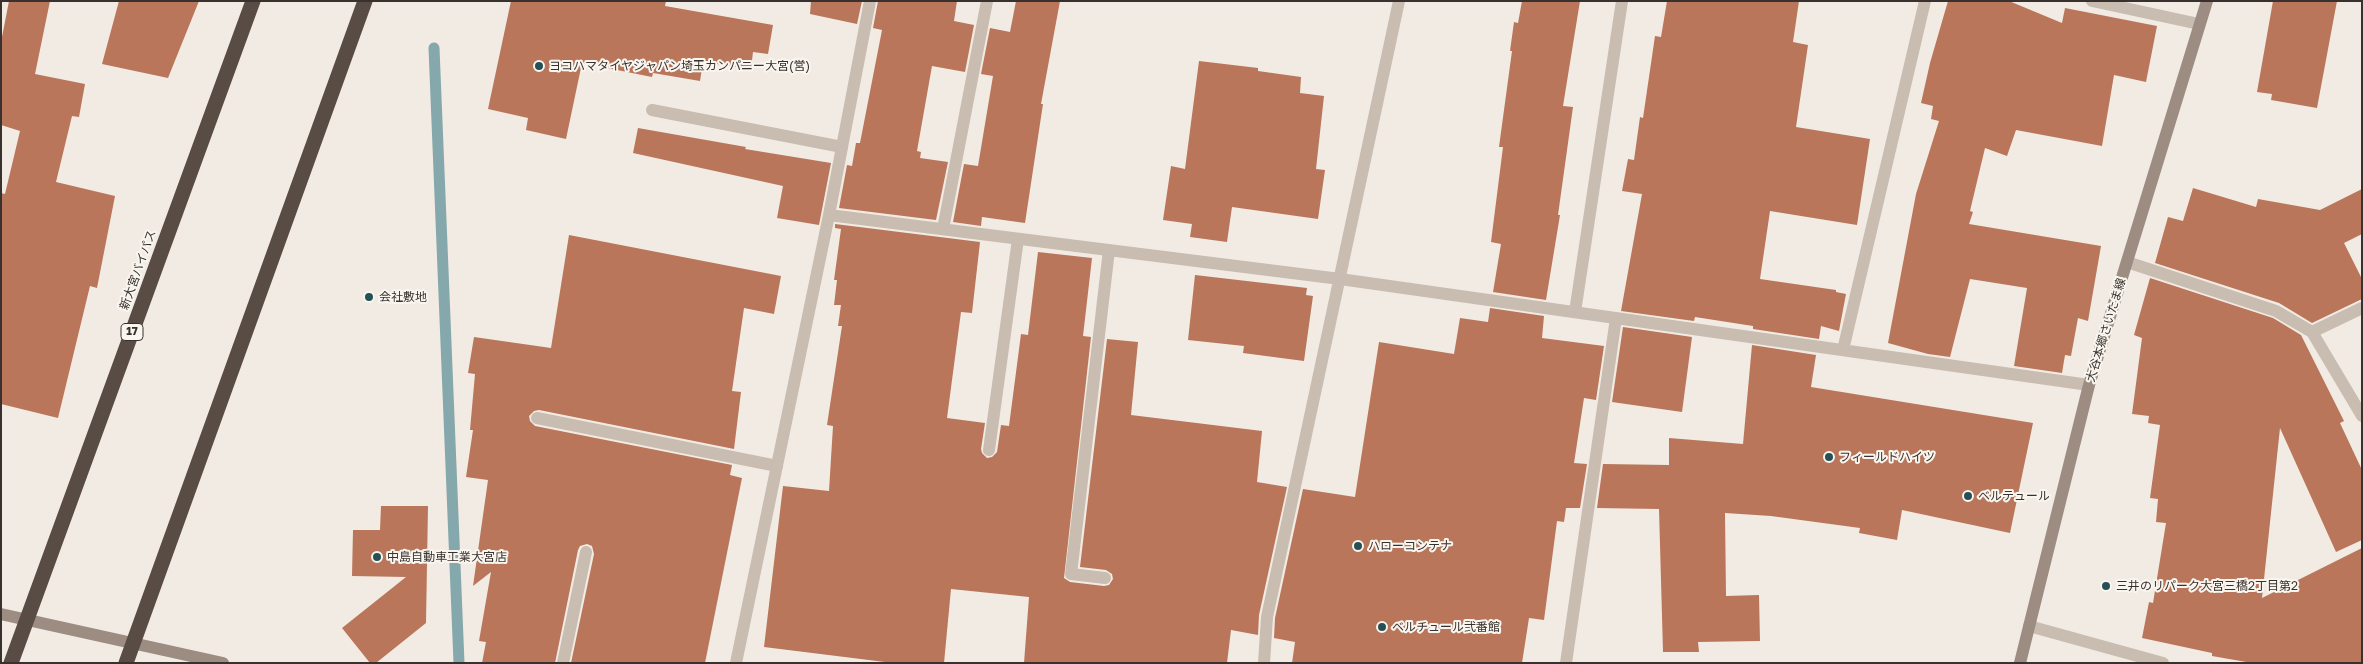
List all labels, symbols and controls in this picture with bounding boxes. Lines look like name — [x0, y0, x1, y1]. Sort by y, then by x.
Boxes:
place label: ヨコハマタイヤジャパン埼玉カンパニー大宮(営) — [549, 59, 810, 73]
marker: ヨコハマタイヤジャパン埼玉カンパニー大宮(営) — [533, 60, 545, 72]
street label: 新大宮バイパス — [117, 228, 159, 312]
street label: 大谷本郷さいたま線 — [2083, 276, 2129, 384]
place label: 会社敷地 — [379, 290, 427, 304]
marker: 会社敷地 — [363, 291, 375, 303]
road number: 17 — [121, 324, 143, 341]
place label: フィールドハイツ — [1839, 450, 1935, 464]
marker: フィールドハイツ — [1823, 451, 1835, 463]
place label: ベルテュール — [1978, 489, 2050, 503]
marker: ベルテュール — [1962, 490, 1974, 502]
place label: ハローコンテナ — [1368, 539, 1452, 553]
marker: ハローコンテナ — [1352, 540, 1364, 552]
place label: 中島自動車工業大宮店 — [387, 550, 507, 564]
marker: 中島自動車工業大宮店 — [371, 551, 383, 563]
place label: 三井のリパーク大宮三橋2丁目第2 — [2116, 579, 2298, 593]
marker: 三井のリパーク大宮三橋2丁目第2 — [2100, 580, 2112, 592]
place label: ベルチュール弐番館 — [1392, 620, 1500, 634]
marker: ベルチュール弐番館 — [1376, 621, 1388, 633]

